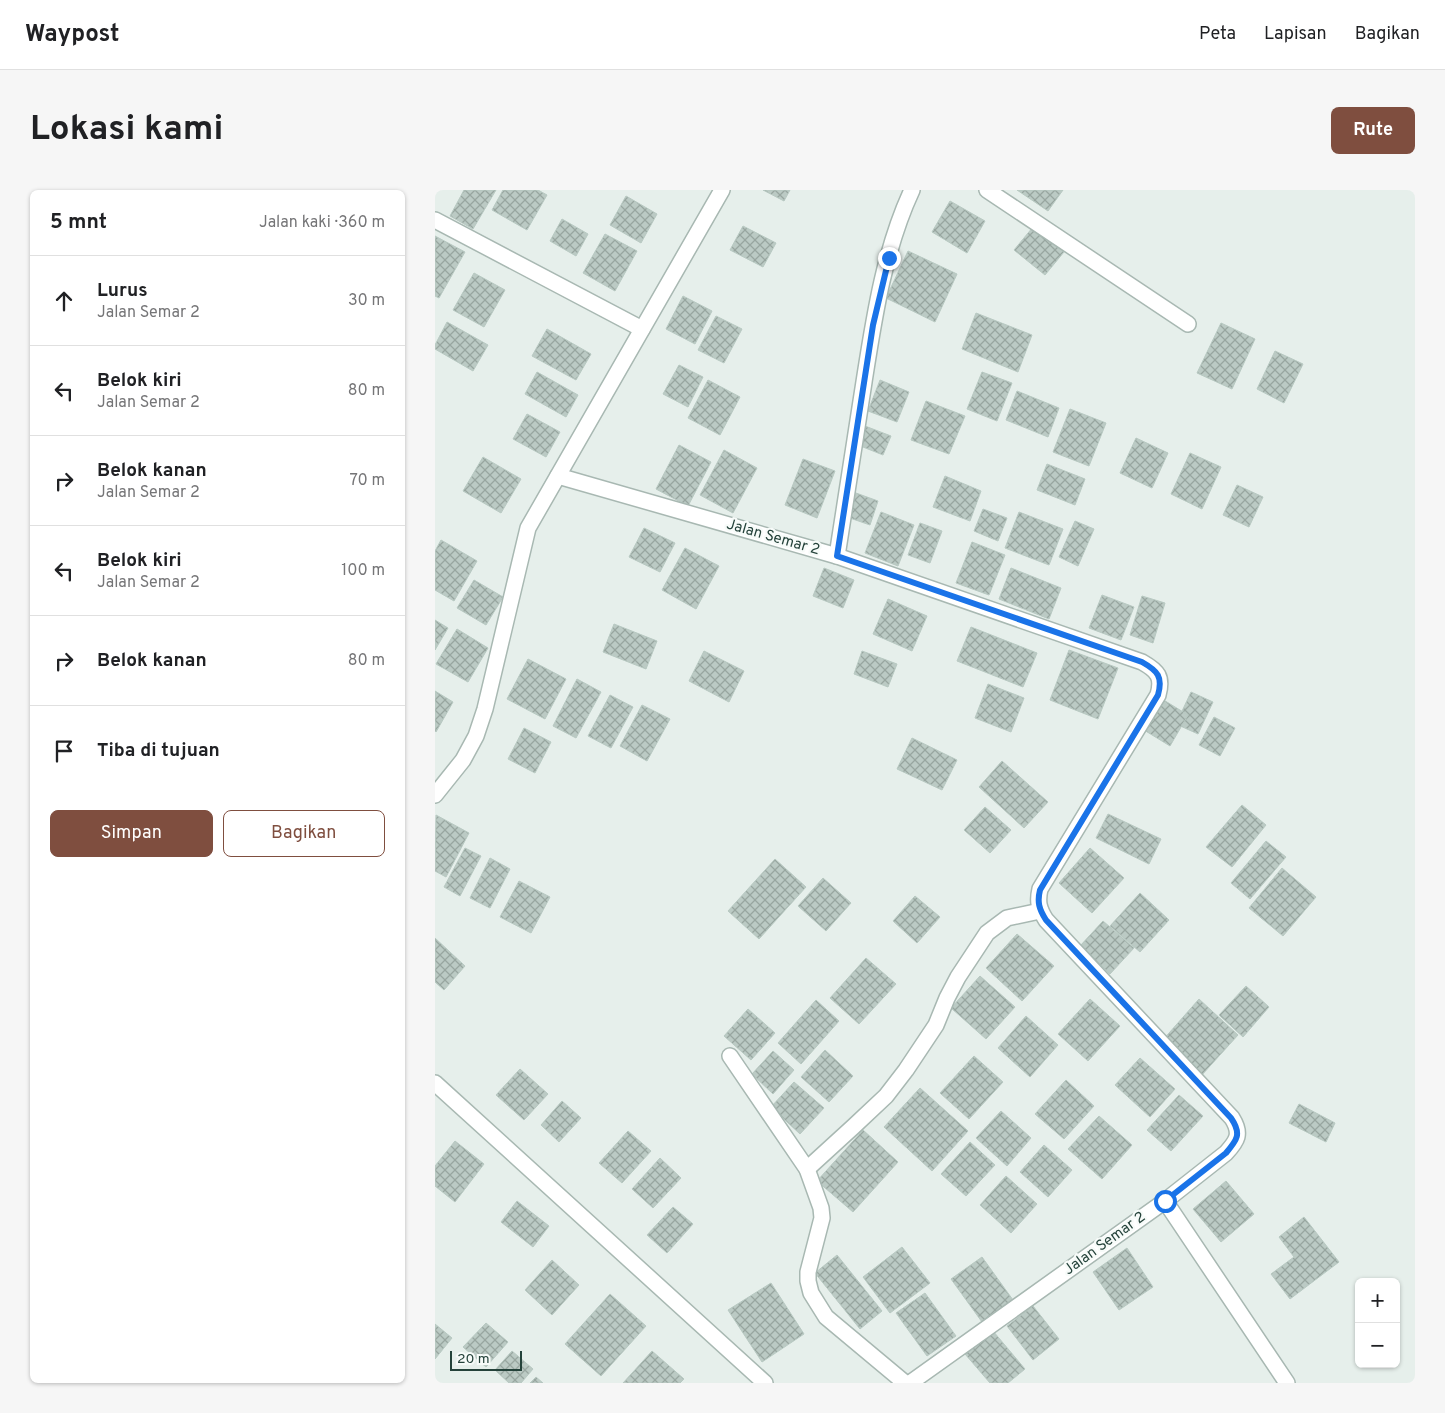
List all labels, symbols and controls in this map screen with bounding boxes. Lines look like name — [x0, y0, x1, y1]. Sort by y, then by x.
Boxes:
text: Waypost — [25, 20, 119, 50]
text: Peta — [1199, 23, 1236, 46]
text: Lapisan — [1264, 23, 1327, 46]
text: Bagikan — [1355, 23, 1420, 46]
button: Rute — [1331, 107, 1415, 154]
text: Lokasi kami — [30, 108, 223, 152]
text: 5 mnt — [50, 209, 107, 236]
text: Jalan kaki · 360 m — [259, 213, 385, 233]
route end — [878, 247, 901, 270]
text: Lurus — [97, 279, 148, 303]
icon: ahead — [50, 287, 78, 315]
text: 30 m — [348, 291, 385, 311]
text: Jalan Semar 2 — [97, 303, 200, 323]
text: Belok kiri — [97, 369, 182, 393]
icon: left — [50, 377, 78, 405]
text: 80 m — [348, 381, 385, 401]
text: Jalan Semar 2 — [97, 393, 200, 413]
text: Belok kanan — [97, 459, 207, 483]
icon: right — [50, 467, 78, 495]
text: 70 m — [350, 471, 385, 491]
text: Jalan Semar 2 — [97, 483, 200, 503]
street label: Jalan Semar 2 — [724, 516, 822, 560]
text: Belok kiri — [97, 549, 182, 573]
icon: left — [50, 557, 78, 585]
text: 100 m — [341, 561, 385, 581]
text: Jalan Semar 2 — [97, 573, 200, 593]
icon: right — [50, 647, 78, 675]
text: Belok kanan — [97, 649, 207, 673]
text: 80 m — [348, 651, 385, 671]
icon: arrive — [50, 737, 78, 765]
text: Tiba di tujuan — [97, 739, 220, 763]
button: Simpan — [50, 810, 213, 857]
button: Bagikan — [223, 810, 385, 857]
route start — [1154, 1190, 1177, 1213]
street label: Jalan Semar 2 — [1060, 1208, 1150, 1280]
map controls — [1355, 1278, 1400, 1368]
button: + — [1355, 1278, 1400, 1323]
button: − — [1355, 1323, 1400, 1368]
scale bar — [450, 1348, 523, 1371]
text: 20 m — [457, 1351, 490, 1368]

